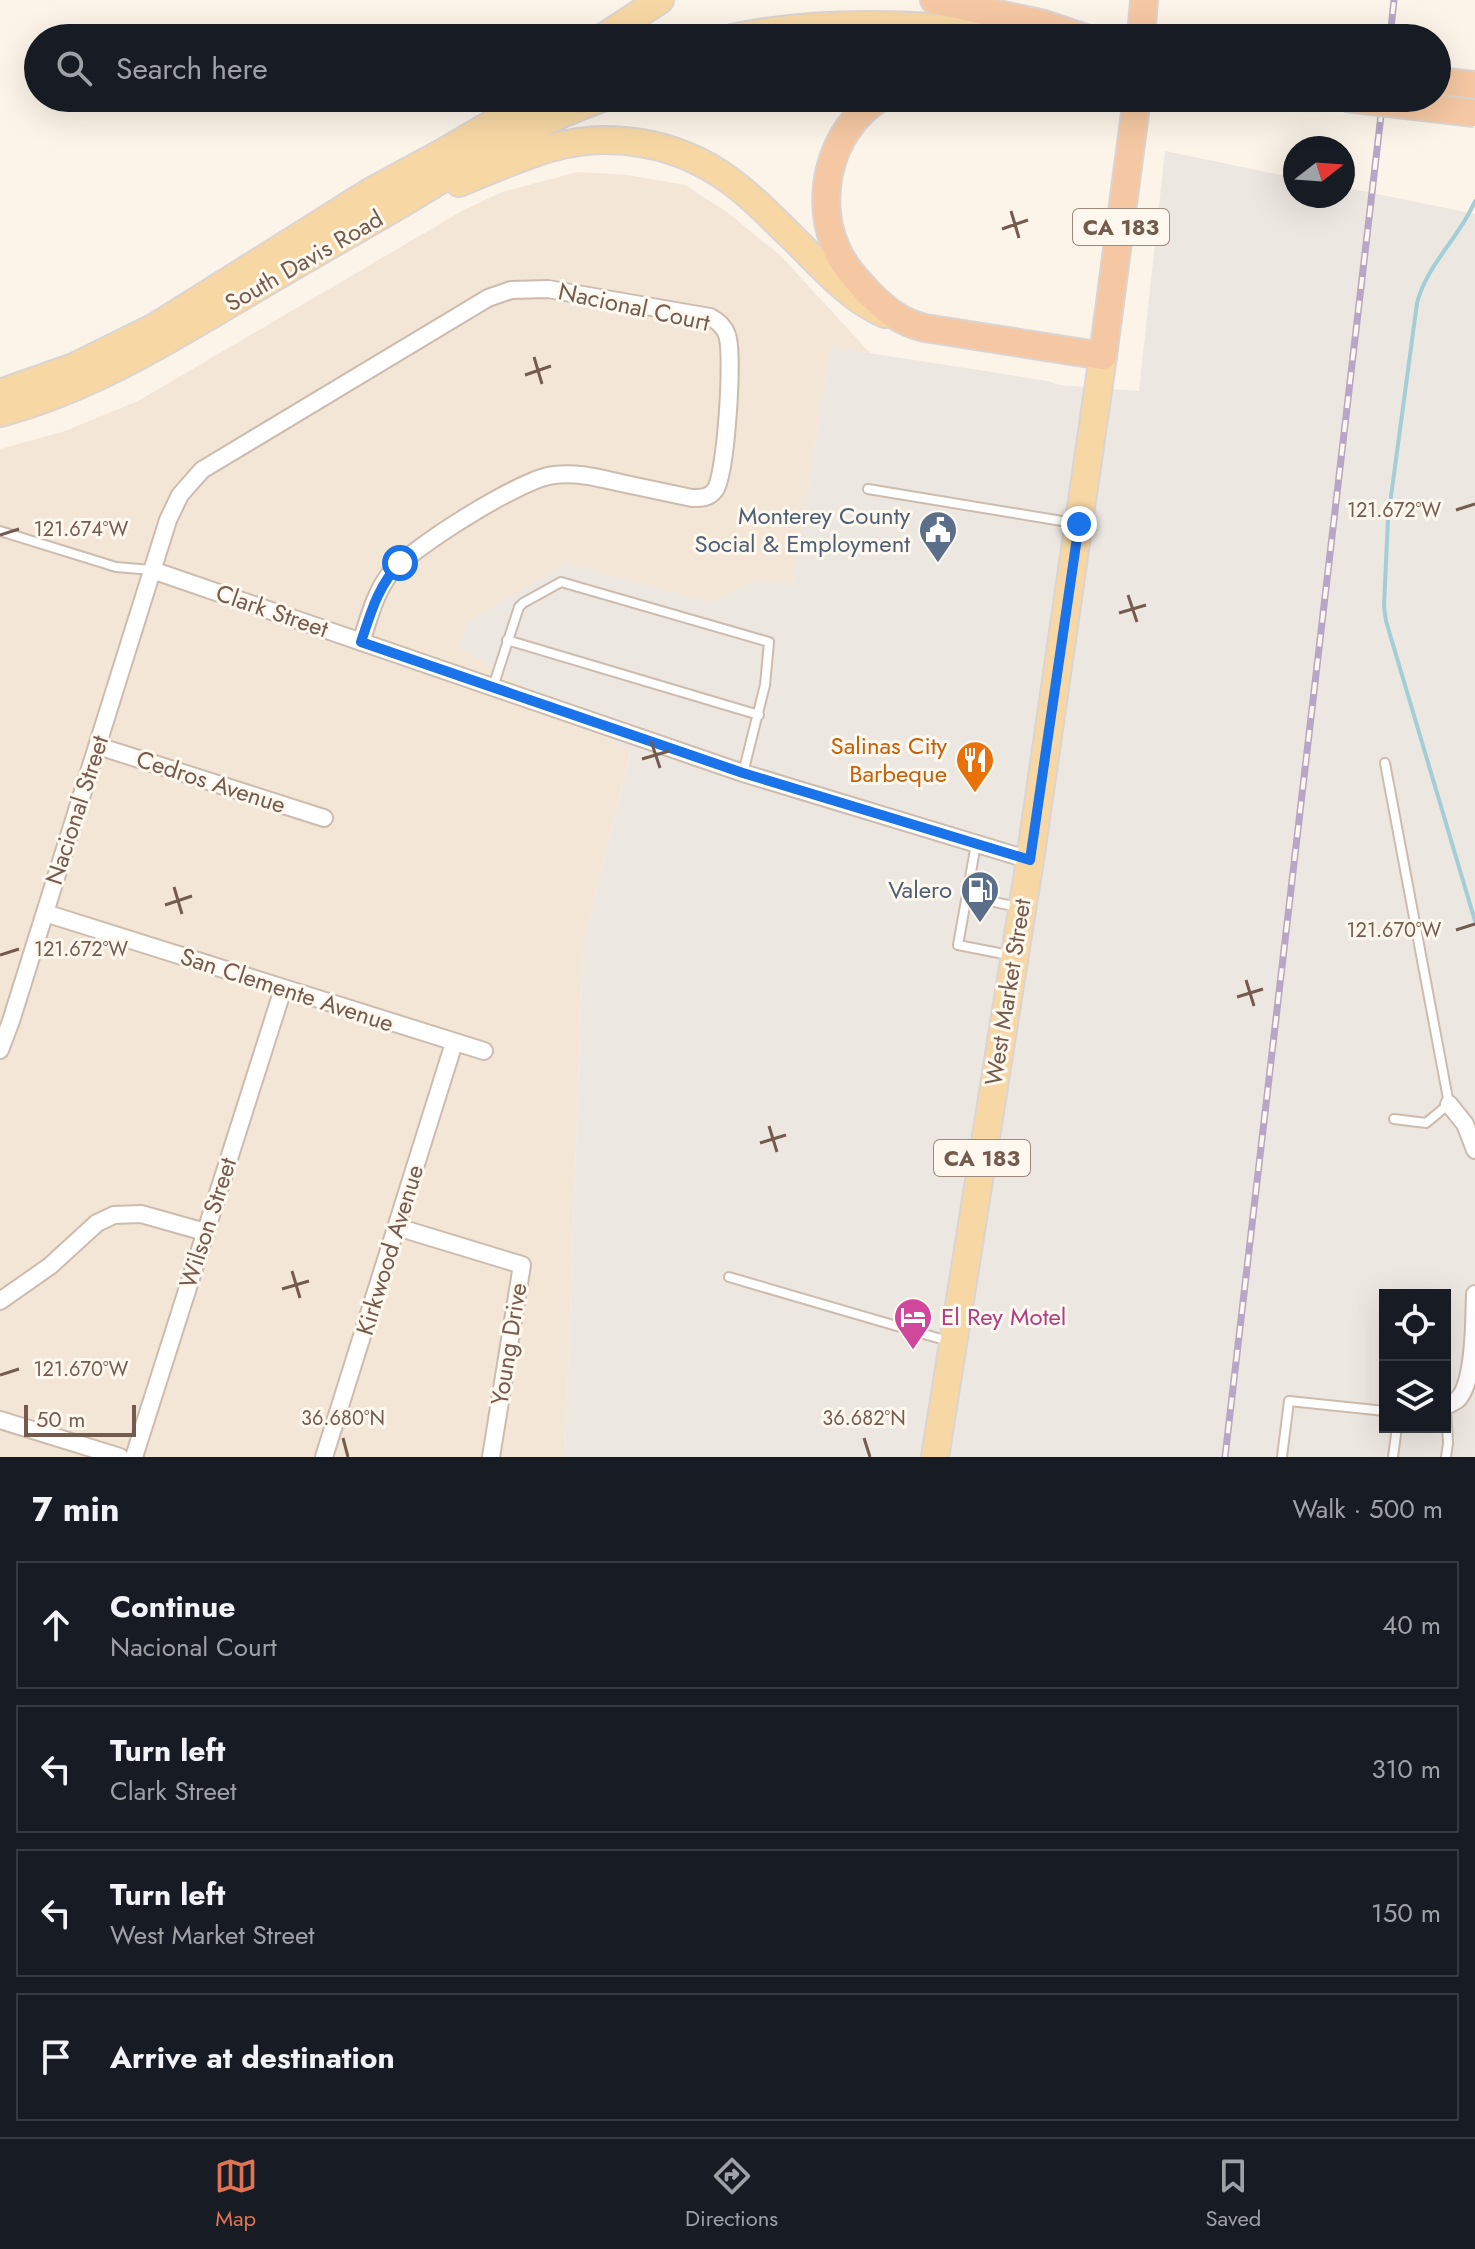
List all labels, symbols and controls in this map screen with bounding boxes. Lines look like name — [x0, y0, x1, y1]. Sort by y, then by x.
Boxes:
search box — [24, 24, 1451, 112]
icon: search — [52, 46, 96, 90]
text: Search here — [116, 47, 268, 90]
north arrow — [1283, 136, 1355, 208]
street label: South Davis Road — [218, 201, 389, 320]
road number: CA 183 — [1073, 209, 1169, 245]
street label: Nacional Court — [555, 273, 713, 340]
text: 121.672°W — [1347, 496, 1441, 525]
place label: Monterey County Social & Employment — [695, 498, 910, 561]
route end — [1061, 506, 1097, 542]
public building icon: Monterey County Social & Employment — [917, 509, 959, 564]
text: 121.674°W — [34, 515, 128, 544]
route start — [382, 545, 418, 581]
street label: Clark Street — [211, 575, 333, 646]
place label: Salinas City Barbeque — [831, 728, 947, 791]
street label: Nacional Street — [36, 730, 117, 889]
restaurant icon: Salinas City Barbeque — [954, 739, 996, 794]
street label: Cedros Avenue — [132, 741, 290, 822]
fuel station icon: Valero — [959, 869, 1001, 924]
place label: Valero — [888, 872, 952, 907]
street label: West Market Street — [975, 896, 1040, 1088]
text: 121.670°W — [1347, 916, 1442, 945]
text: 121.672°W — [34, 935, 128, 964]
street label: San Clemente Avenue — [176, 938, 398, 1041]
road number: CA 183 — [934, 1140, 1030, 1176]
street label: Wilson Street — [170, 1153, 245, 1293]
street label: Kirkwood Avenue — [347, 1160, 432, 1339]
street label: Young Drive — [482, 1280, 535, 1408]
map controls — [1379, 1289, 1451, 1433]
button: locate — [1379, 1289, 1451, 1361]
hotel icon: El Rey Motel — [892, 1296, 934, 1351]
place label: El Rey Motel — [941, 1299, 1066, 1334]
text: 121.670°W — [34, 1355, 129, 1384]
button: layers — [1379, 1361, 1451, 1433]
scale bar — [24, 1401, 136, 1437]
text: 50 m — [36, 1403, 85, 1435]
text: 36.680°N — [301, 1404, 385, 1433]
text: 36.682°N — [822, 1404, 906, 1433]
text: 7 min — [32, 1485, 120, 1534]
text: Walk · 500 m — [1293, 1490, 1443, 1528]
text: Continue — [110, 1585, 236, 1628]
icon: ahead — [34, 1603, 78, 1647]
text: 40 m — [1382, 1606, 1441, 1644]
text: Nacional Court — [110, 1628, 277, 1666]
text: Turn left — [110, 1729, 225, 1772]
icon: left — [34, 1747, 78, 1791]
text: 310 m — [1371, 1750, 1441, 1788]
text: Clark Street — [110, 1772, 237, 1810]
text: Turn left — [110, 1873, 225, 1916]
icon: left — [34, 1891, 78, 1935]
text: 150 m — [1371, 1894, 1441, 1932]
text: West Market Street — [110, 1916, 315, 1954]
icon: arrive — [34, 2035, 78, 2079]
text: Arrive at destination — [110, 2036, 395, 2079]
tab: Map — [214, 2154, 258, 2234]
tab: Directions — [685, 2154, 778, 2234]
tab: Saved — [1206, 2154, 1261, 2234]

